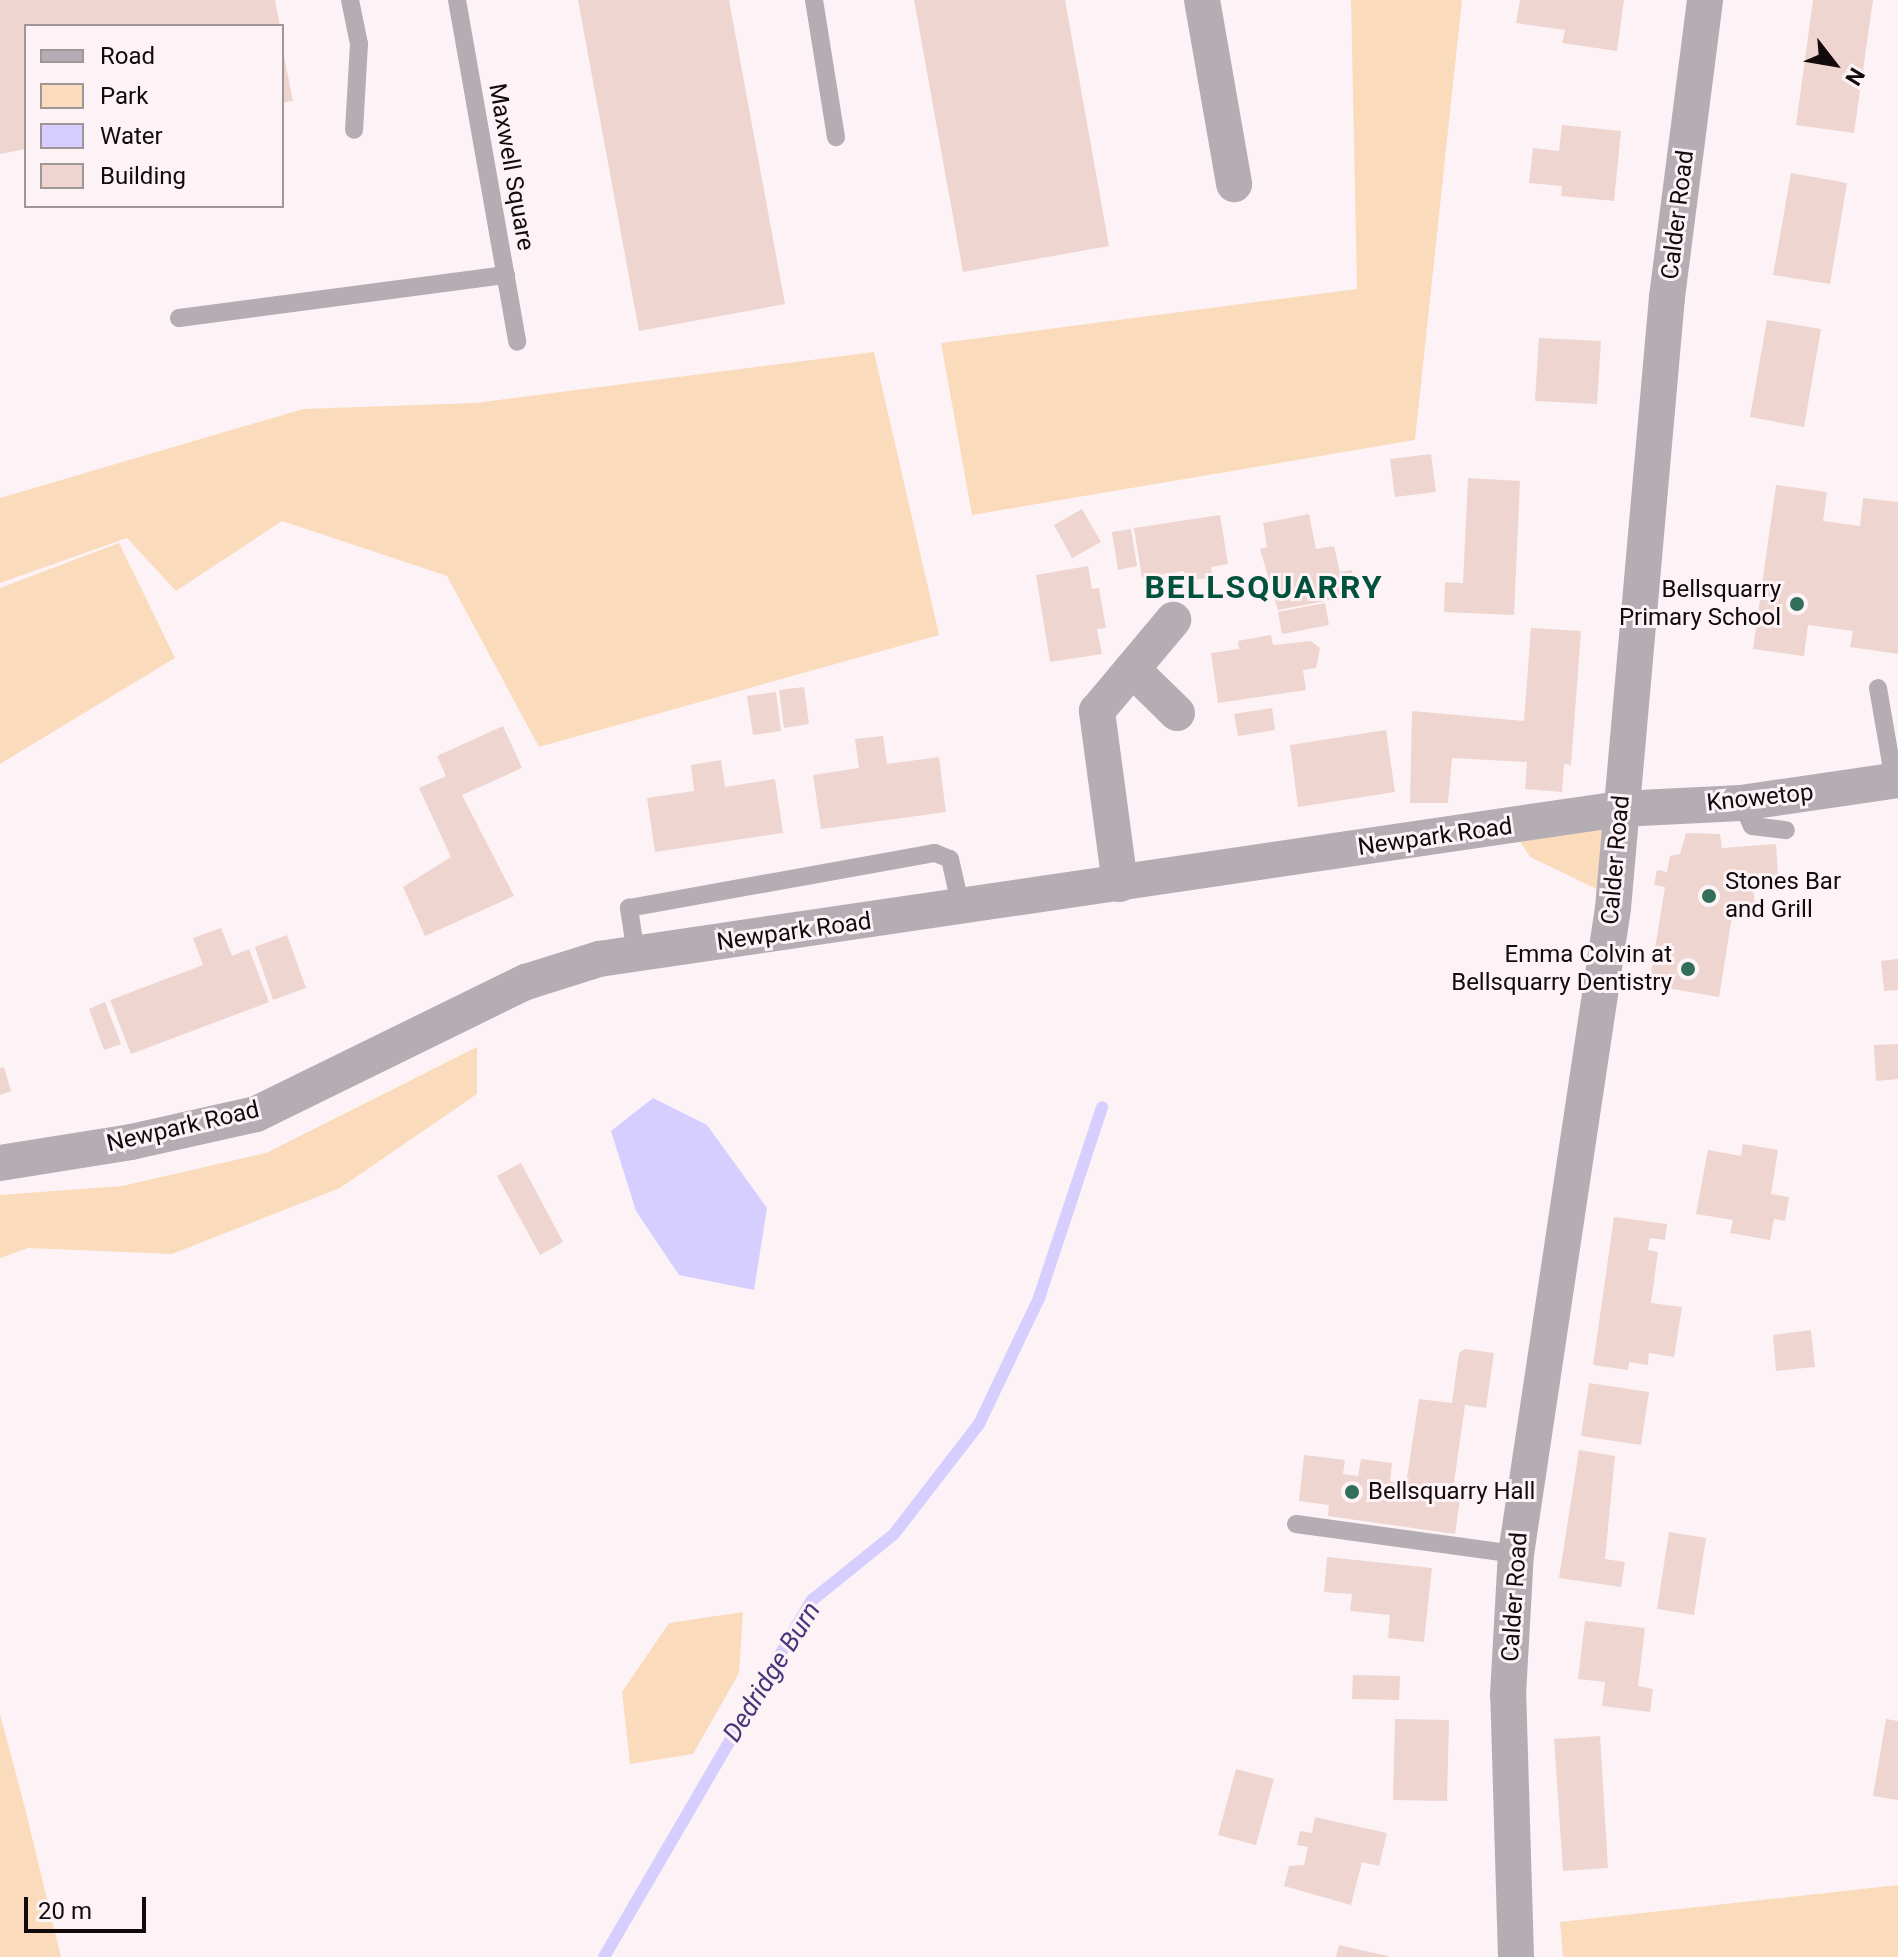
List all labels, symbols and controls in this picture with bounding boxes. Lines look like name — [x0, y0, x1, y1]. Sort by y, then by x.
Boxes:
legend — [24, 24, 284, 208]
north arrow — [1794, 24, 1874, 104]
text: Road — [100, 42, 155, 70]
text: N — [1840, 64, 1870, 90]
street label: Maxwell Square — [482, 81, 540, 253]
text: Park — [100, 82, 148, 110]
text: Water — [100, 122, 163, 150]
street label: Calder Road — [1656, 149, 1700, 281]
text: Building — [100, 162, 186, 190]
district label: BELLSQUARRY — [1144, 568, 1384, 606]
place label: Bellsquarry Primary School — [1619, 576, 1781, 632]
marker: Bellsquarry Primary School — [1788, 595, 1806, 613]
street label: Knowetop — [1705, 778, 1815, 818]
street label: Calder Road — [1596, 794, 1636, 926]
street label: Newpark Road — [1356, 812, 1514, 862]
place label: Stones Bar and Grill — [1725, 868, 1841, 924]
marker: Stones Bar and Grill — [1700, 887, 1718, 905]
street label: Newpark Road — [715, 907, 873, 957]
place label: Emma Colvin at Bellsquarry Dentistry — [1451, 941, 1672, 997]
marker: Emma Colvin at Bellsquarry Dentistry — [1679, 960, 1697, 978]
street label: Newpark Road — [104, 1095, 262, 1159]
place label: Bellsquarry Hall — [1368, 1478, 1535, 1506]
marker: Bellsquarry Hall — [1343, 1483, 1361, 1501]
street label: Calder Road — [1496, 1531, 1534, 1663]
water label: Dedridge Burn — [717, 1596, 827, 1748]
scale bar — [28, 1881, 150, 1931]
text: 20 m — [38, 1897, 92, 1925]

